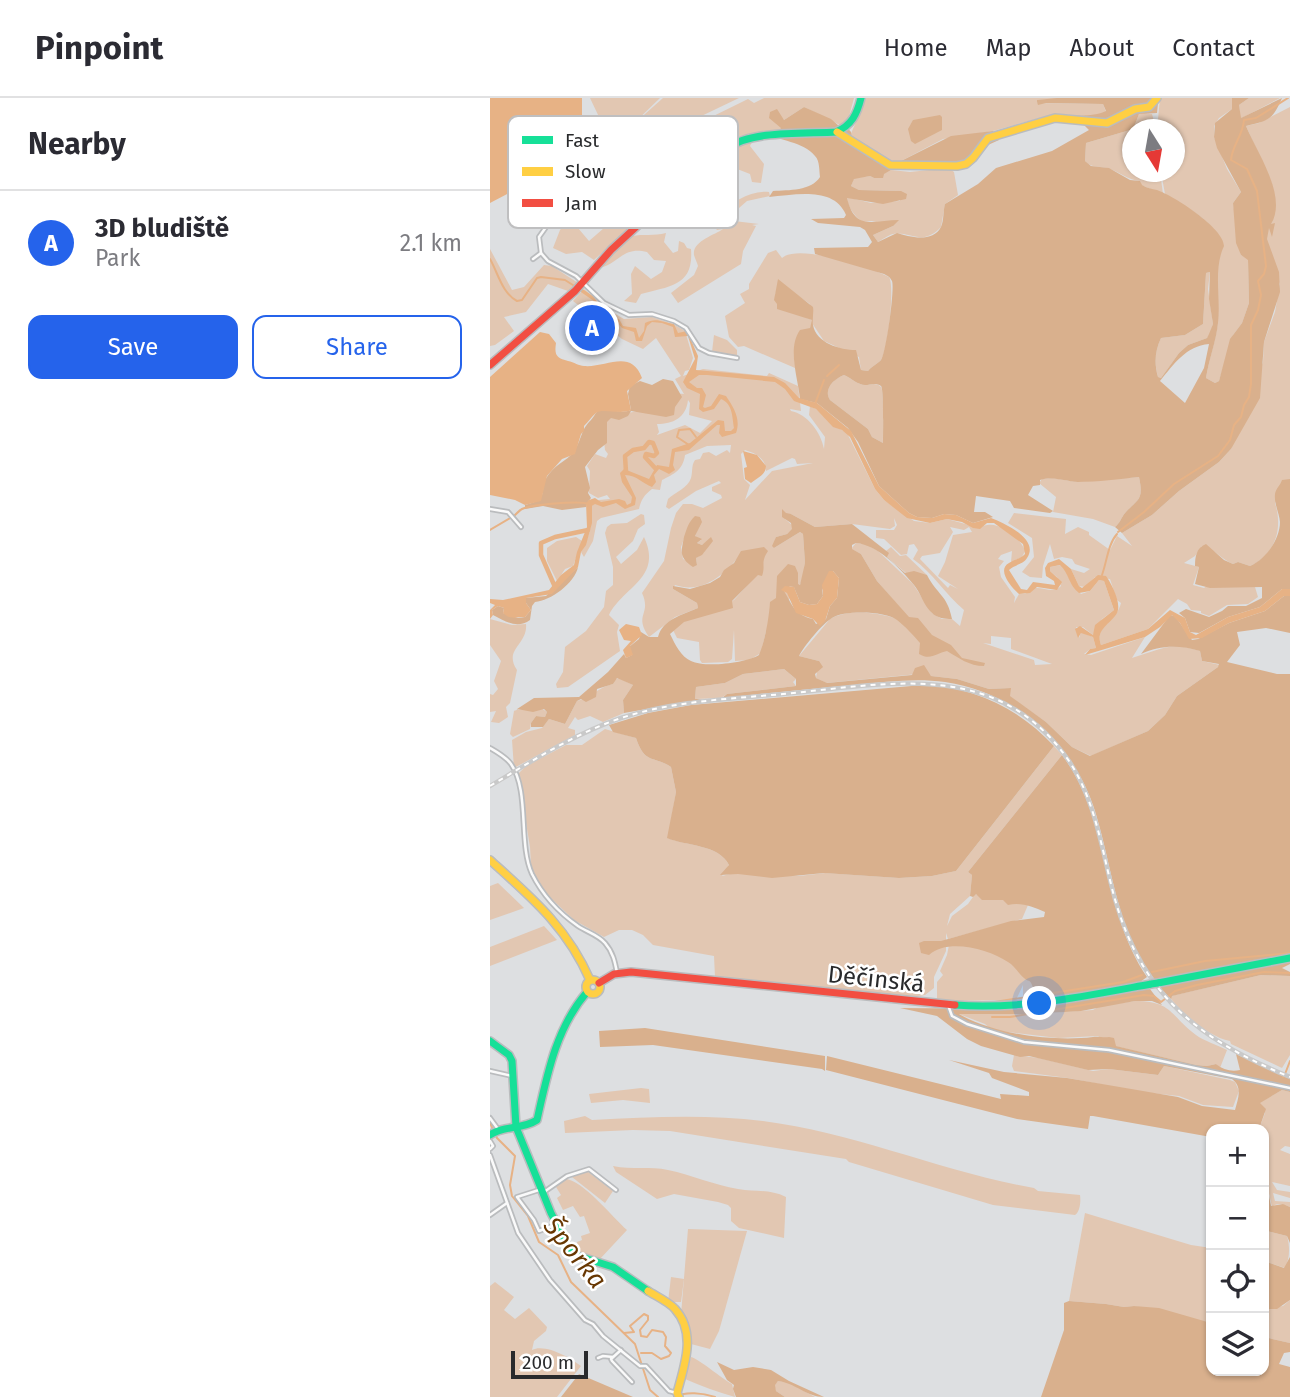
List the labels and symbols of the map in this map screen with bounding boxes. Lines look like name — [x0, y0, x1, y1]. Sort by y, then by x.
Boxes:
legend — [508, 116, 738, 228]
north arrow — [1122, 119, 1185, 182]
text: Fast — [565, 129, 599, 152]
text: Slow — [565, 160, 606, 183]
text: Jam — [565, 192, 597, 215]
pin: A — [569, 302, 615, 354]
street label: Děčínská — [826, 960, 926, 998]
your location — [1022, 986, 1056, 1020]
water label: Šporka — [536, 1210, 614, 1295]
scale bar — [511, 1348, 588, 1380]

